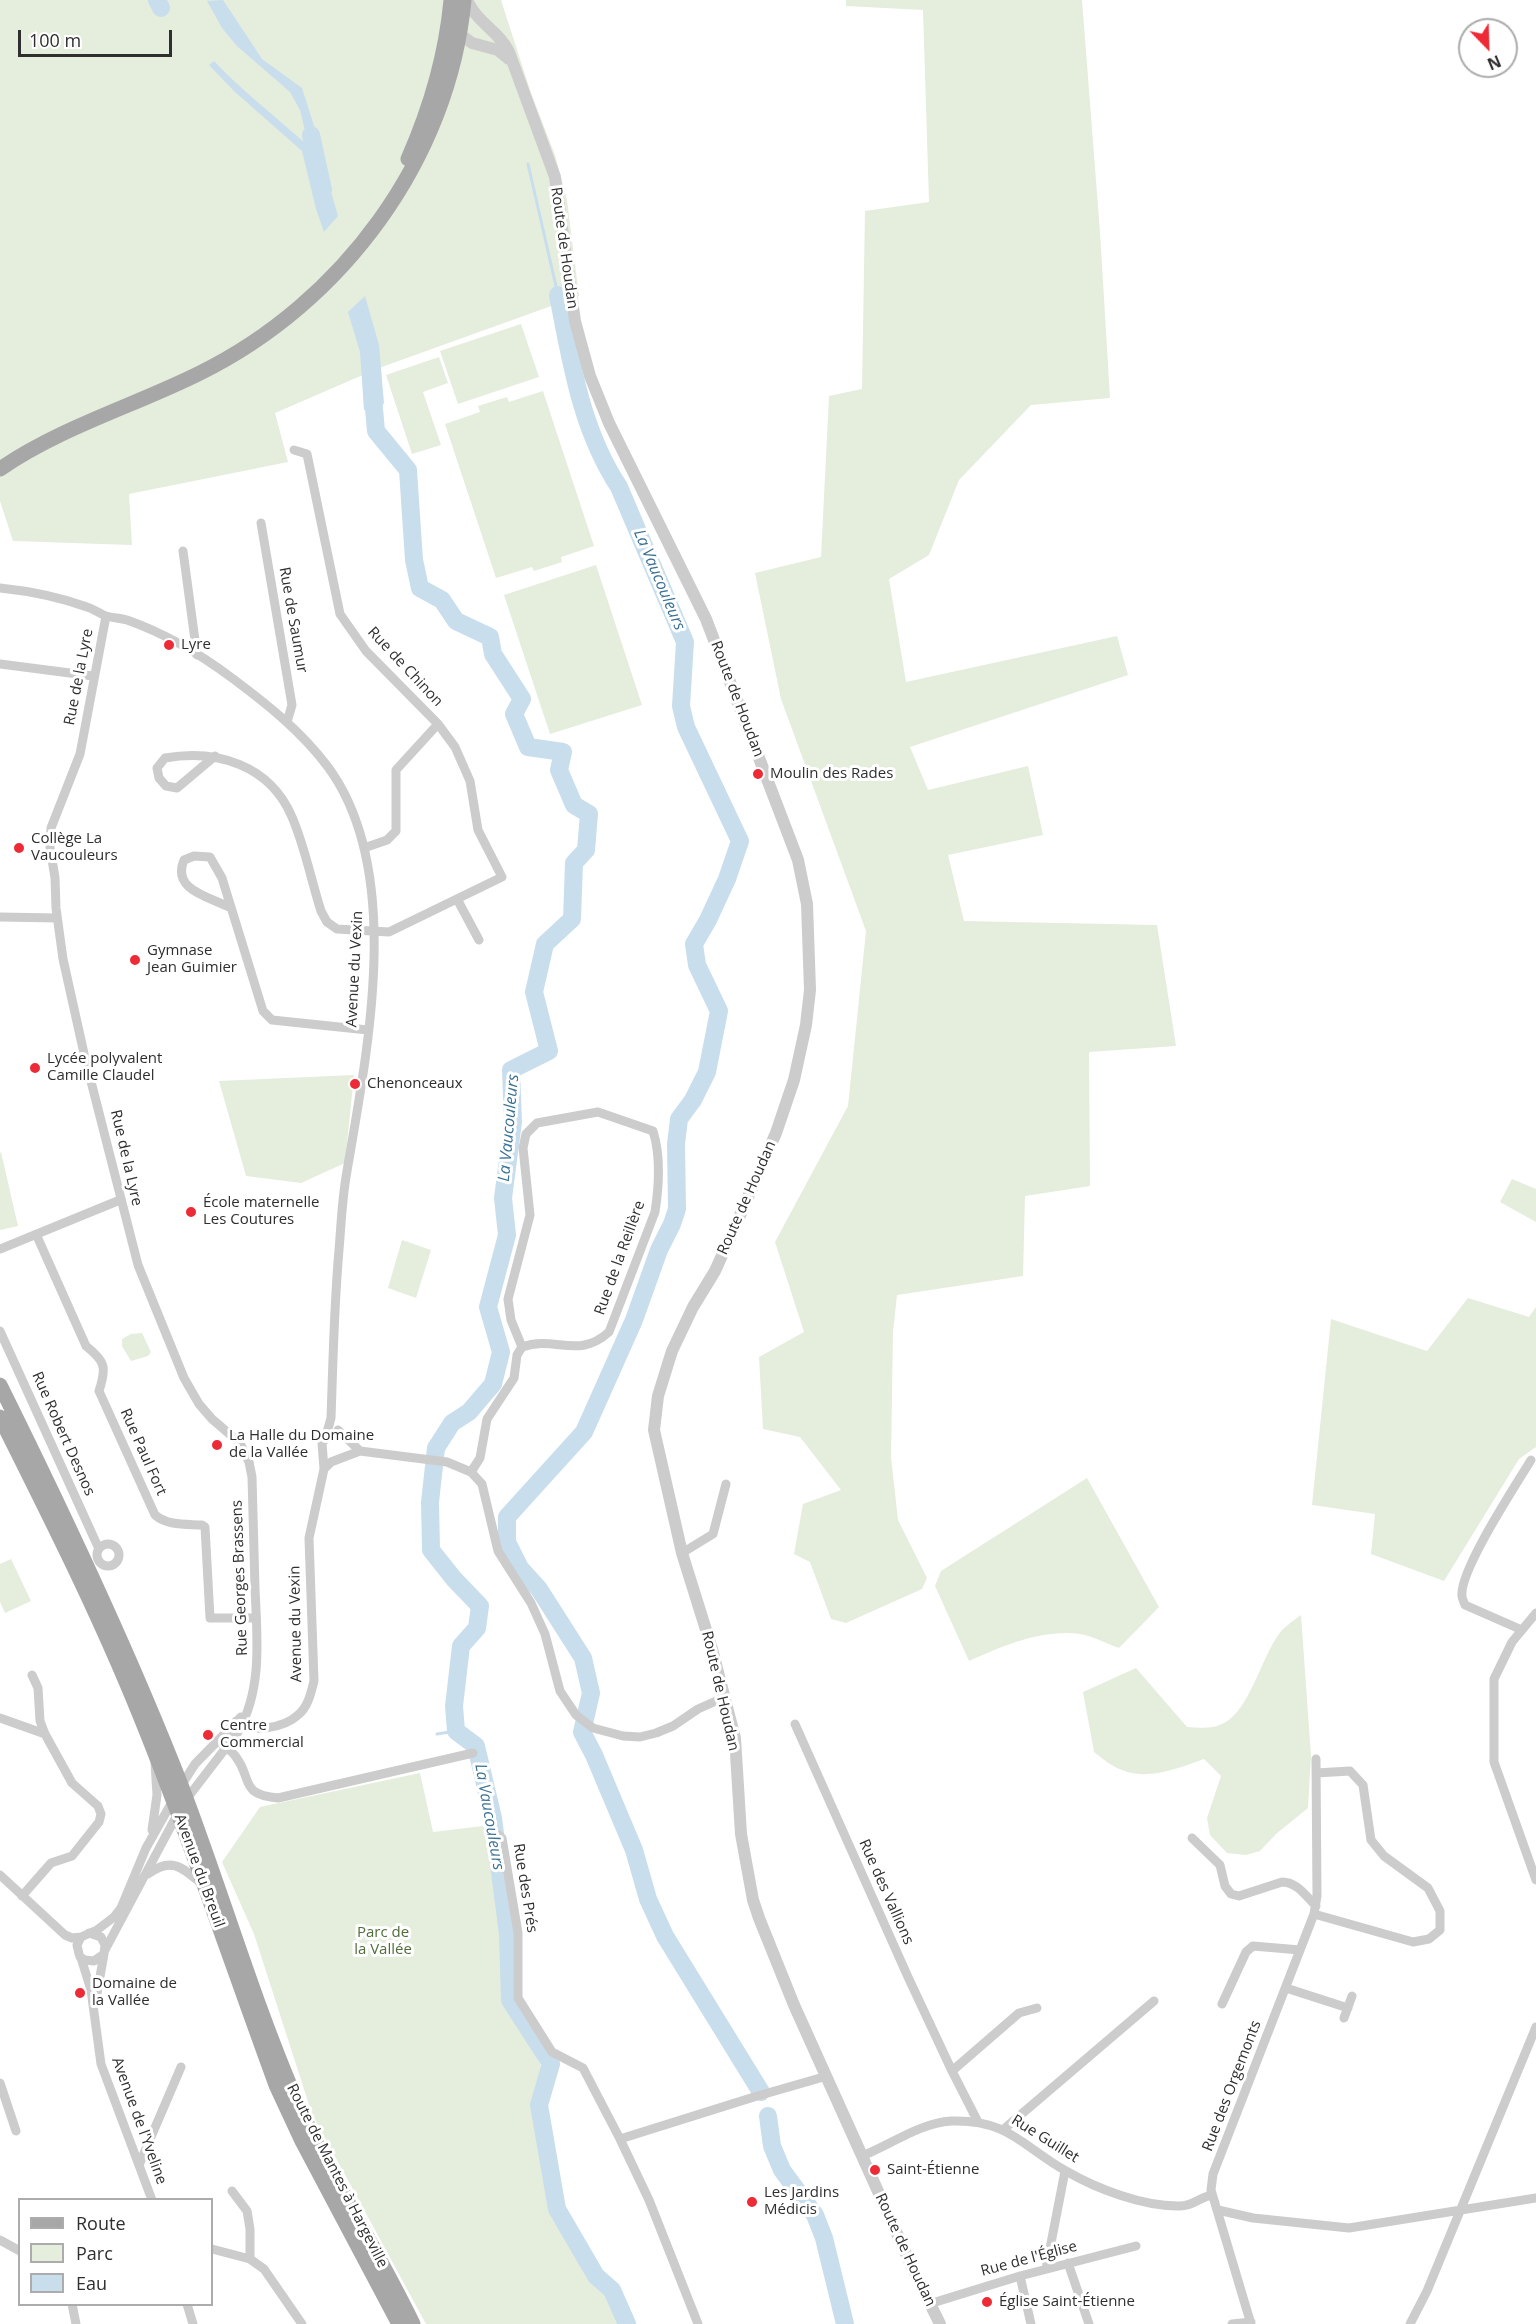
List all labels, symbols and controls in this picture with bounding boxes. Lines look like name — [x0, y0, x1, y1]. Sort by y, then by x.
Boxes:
scale bar — [21, 18, 176, 56]
north arrow — [1458, 18, 1518, 78]
text: 100 m — [29, 28, 81, 52]
text: N — [1484, 50, 1505, 75]
street label: Route de Houdan — [547, 186, 581, 310]
water label: La Vaucouleurs — [629, 527, 689, 633]
street label: Rue de Saumur — [275, 566, 311, 674]
street label: Rue de Chinon — [364, 624, 446, 710]
street label: Rue de la Lyre — [61, 627, 97, 727]
place label: Lyre — [181, 636, 211, 654]
marker: Lyre — [162, 638, 176, 652]
street label: Route de Houdan — [707, 639, 767, 759]
place label: Moulin des Rades — [770, 765, 893, 783]
marker: Moulin des Rades — [751, 767, 765, 781]
place label: Collège La Vaucouleurs — [31, 830, 118, 865]
marker: Collège La Vaucouleurs — [12, 841, 26, 855]
street label: Avenue du Vexin — [343, 910, 367, 1028]
place label: Gymnase Jean Guimier — [147, 942, 237, 977]
marker: Gymnase Jean Guimier — [128, 953, 142, 967]
place label: Lycée polyvalent Camille Claudel — [47, 1050, 162, 1085]
marker: Lycée polyvalent Camille Claudel — [28, 1061, 42, 1075]
water label: La Vaucouleurs — [495, 1073, 523, 1183]
place label: Chenonceaux — [367, 1075, 462, 1093]
marker: Chenonceaux — [348, 1077, 362, 1091]
street label: Rue de la Lyre — [106, 1108, 146, 1208]
street label: Route de Houdan — [714, 1138, 780, 1258]
place label: École maternelle Les Coutures — [203, 1194, 319, 1229]
street label: Rue de la Reillère — [591, 1198, 649, 1318]
marker: École maternelle Les Coutures — [184, 1205, 198, 1219]
street label: Rue Robert Desnos — [28, 1369, 98, 1499]
street label: Rue Paul Fort — [116, 1406, 170, 1498]
place label: La Halle du Domaine de la Vallée — [229, 1427, 374, 1462]
marker: La Halle du Domaine de la Vallée — [210, 1438, 224, 1452]
street label: Rue Georges Brassens — [228, 1500, 252, 1656]
street label: Avenue du Vexin — [286, 1566, 306, 1682]
street label: Route de Houdan — [697, 1629, 743, 1753]
place label: Centre Commercial — [220, 1717, 304, 1752]
marker: Centre Commercial — [201, 1728, 215, 1742]
water label: La Vaucouleurs — [470, 1762, 508, 1872]
street label: Avenue du Breuil — [170, 1812, 228, 1930]
street label: Rue des Vallions — [855, 1837, 917, 1947]
street label: Rue des Prés — [509, 1842, 541, 1934]
park label: Parc de la Vallée — [354, 1924, 412, 1959]
place label: Domaine de la Vallée — [92, 1975, 177, 2010]
marker: Domaine de la Vallée — [73, 1986, 87, 2000]
street label: Rue des Orgemonts — [1199, 2018, 1265, 2154]
street label: Avenue de l'Yveline — [108, 2055, 170, 2187]
street label: Route de Mantes à Hargeville — [283, 2081, 391, 2271]
street label: Rue Guillet — [1008, 2111, 1082, 2167]
place label: Saint-Étienne — [887, 2161, 979, 2179]
marker: Saint-Étienne — [868, 2163, 882, 2177]
place label: Les Jardins Médicis — [764, 2184, 839, 2219]
street label: Route de Houdan — [871, 2191, 939, 2309]
marker: Les Jardins Médicis — [745, 2195, 759, 2209]
legend — [18, 2198, 213, 2306]
text: Route — [76, 2211, 126, 2235]
street label: Rue de l'Église — [979, 2237, 1079, 2281]
text: Parc — [76, 2241, 113, 2265]
text: Eau — [76, 2271, 107, 2295]
place label: Église Saint-Étienne — [999, 2293, 1135, 2311]
marker: Église Saint-Étienne — [980, 2295, 994, 2309]

